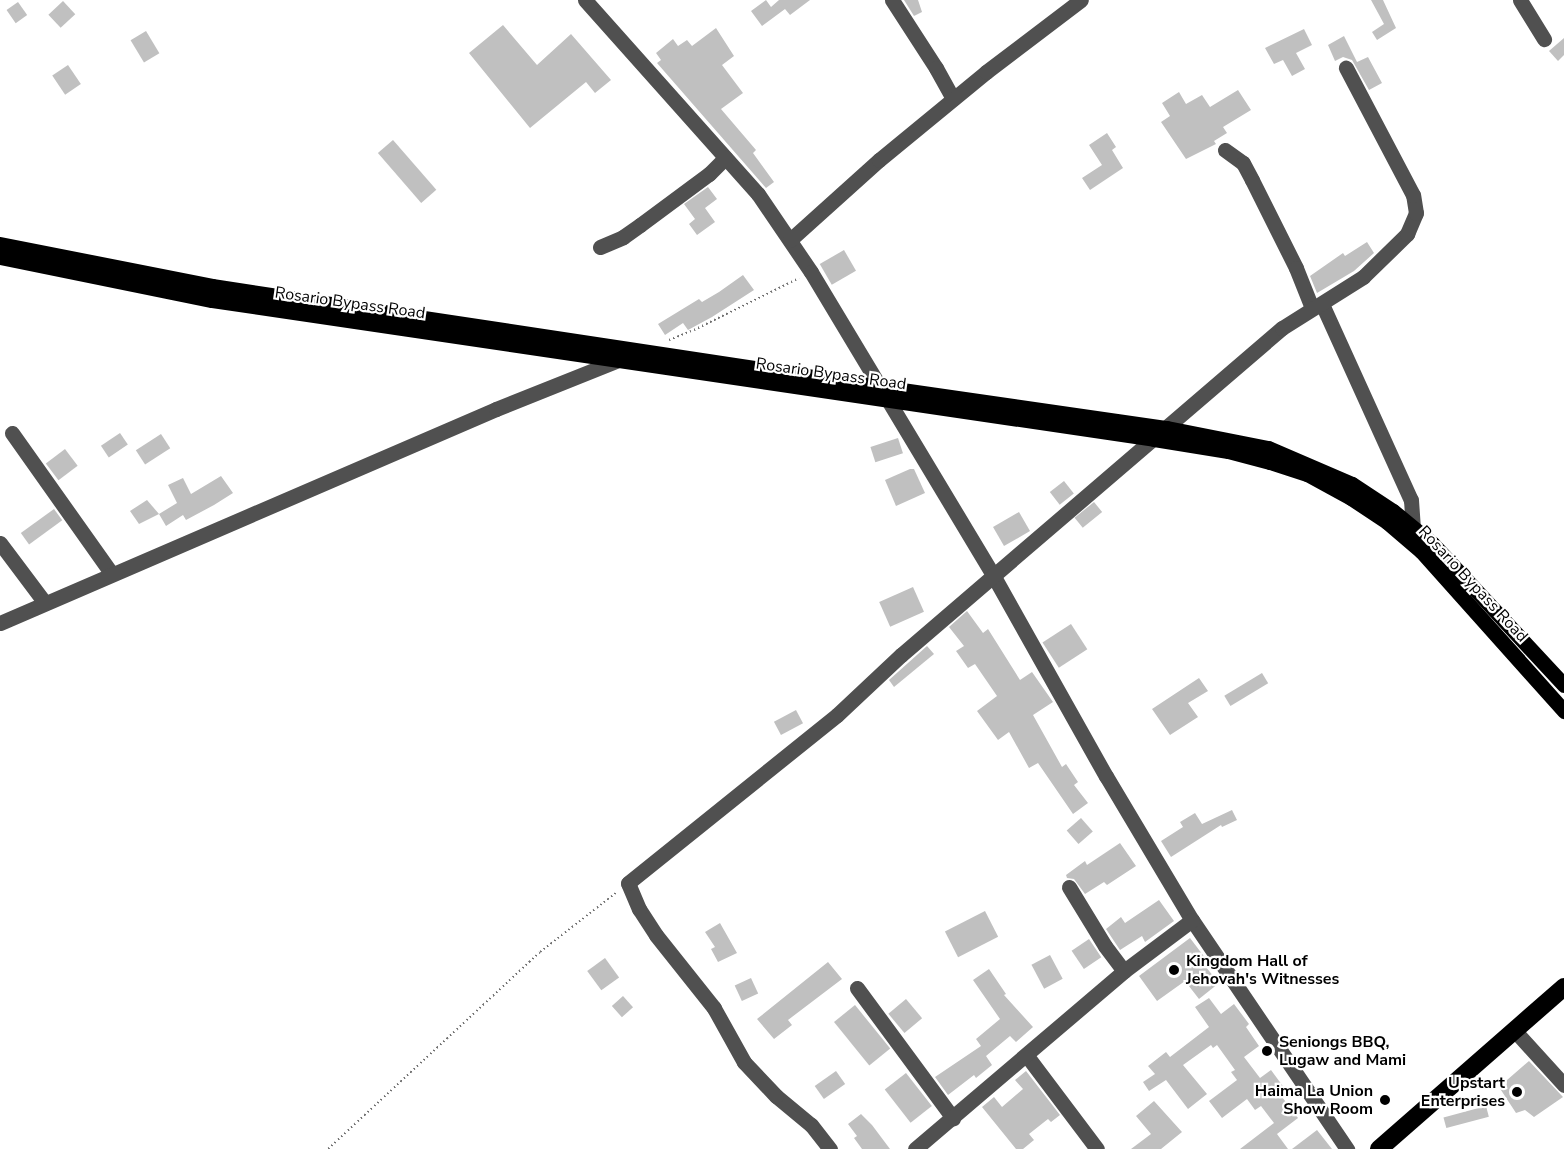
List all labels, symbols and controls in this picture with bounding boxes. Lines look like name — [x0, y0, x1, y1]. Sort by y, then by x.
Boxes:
street label: Rosario Bypass Road — [274, 283, 426, 323]
street label: Rosario Bypass Road — [755, 354, 907, 394]
street label: Rosario Bypass Road — [1414, 522, 1532, 646]
place label: Kingdom Hall of Jehovah's Witnesses — [1186, 951, 1339, 989]
marker: Kingdom Hall of Jehovah's Witnesses — [1167, 963, 1181, 977]
place label: Seniongs BBQ, Lugaw and Mami — [1279, 1032, 1406, 1070]
marker: Seniongs BBQ, Lugaw and Mami — [1260, 1044, 1274, 1058]
place label: Upstart Enterprises — [1421, 1073, 1505, 1111]
place label: Haima La Union Show Room — [1255, 1081, 1373, 1119]
marker: Upstart Enterprises — [1510, 1085, 1524, 1099]
marker: Haima La Union Show Room — [1378, 1093, 1392, 1107]

